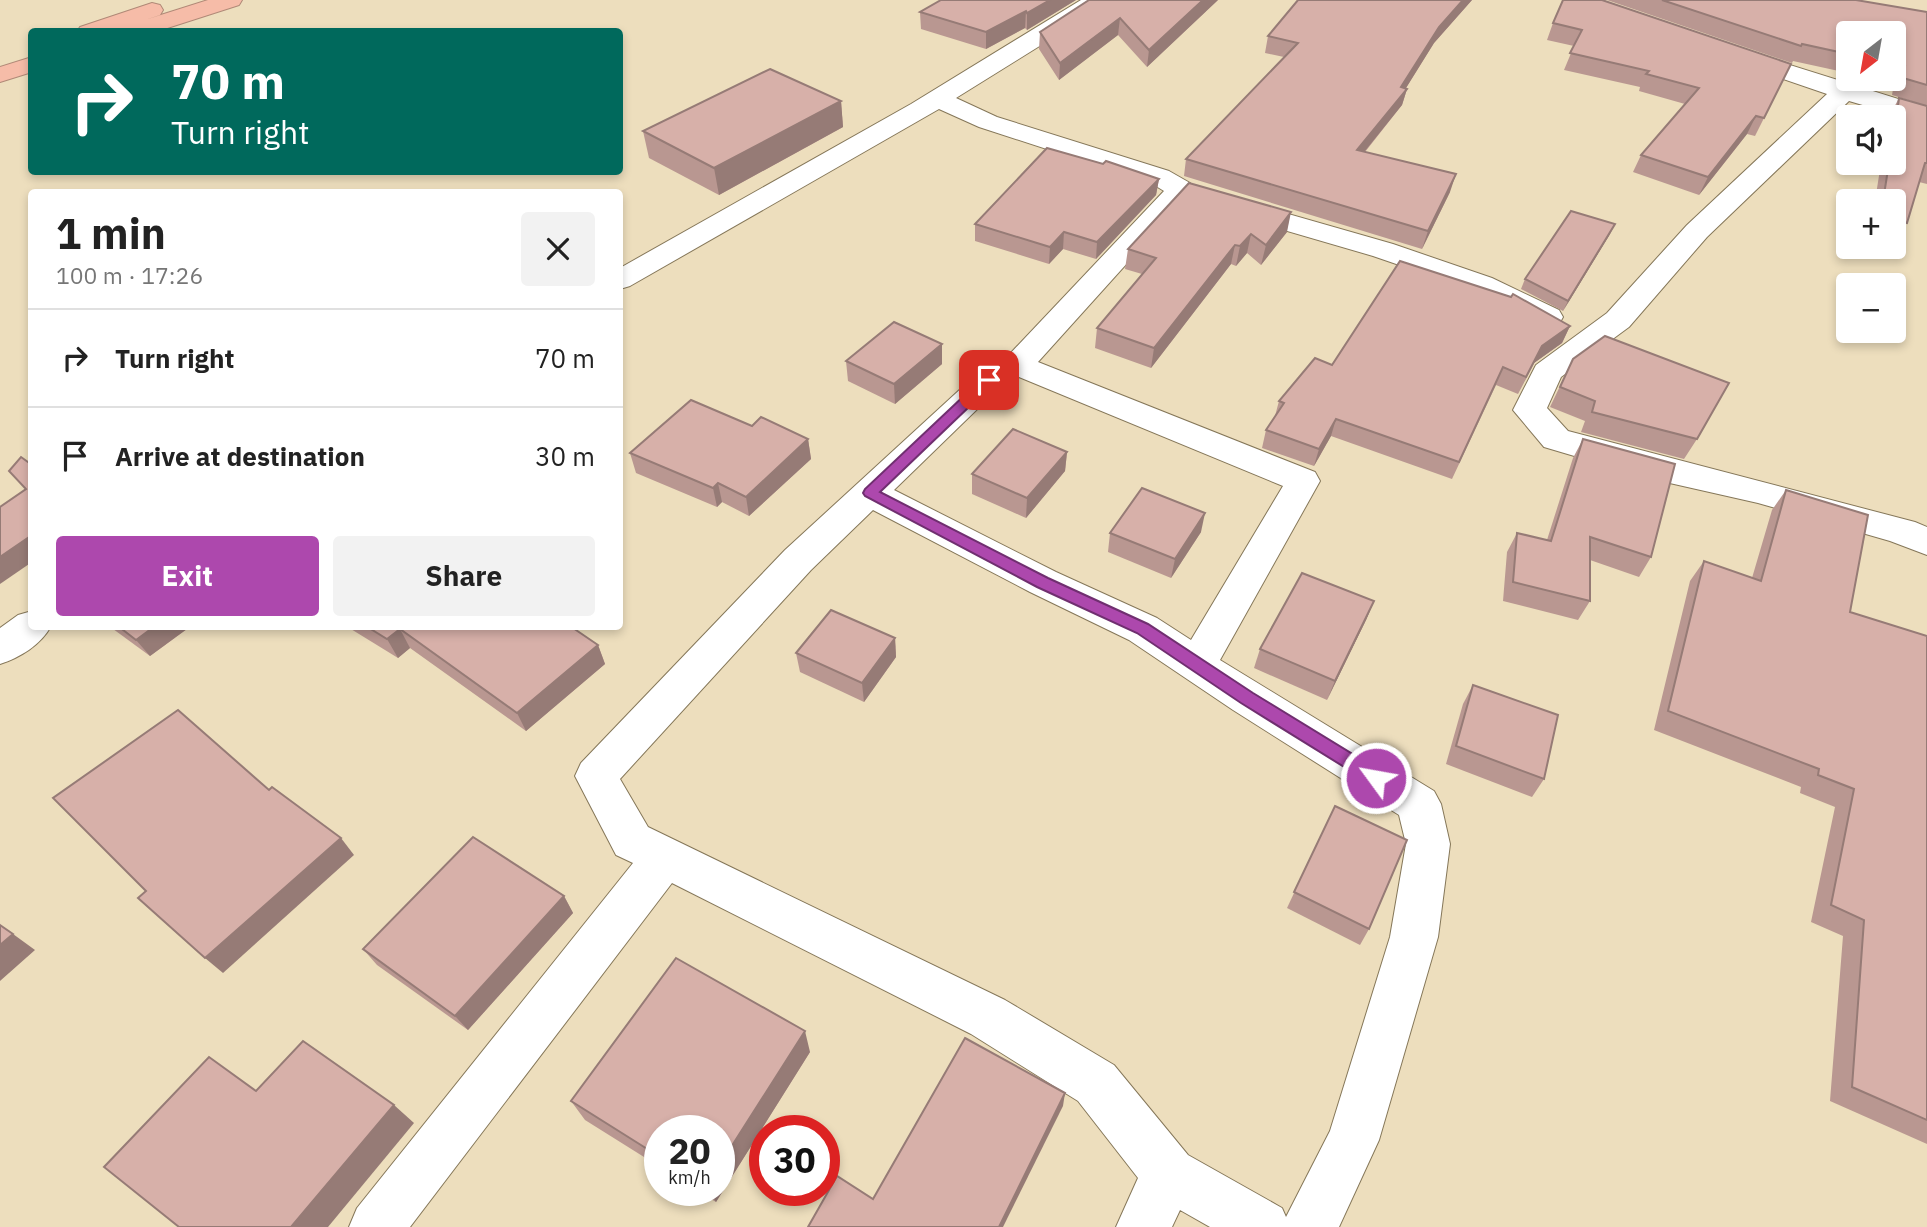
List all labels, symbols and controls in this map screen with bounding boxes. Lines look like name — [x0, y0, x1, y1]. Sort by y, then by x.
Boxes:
north arrow — [1836, 21, 1906, 91]
map controls — [1836, 21, 1906, 343]
text: 70 m — [171, 49, 285, 112]
icon: right — [56, 56, 147, 147]
button: sound — [1836, 105, 1906, 175]
text: Turn right — [171, 111, 309, 153]
button: + — [1836, 189, 1906, 259]
text: 1 min — [56, 206, 166, 261]
button: close — [521, 212, 595, 286]
text: 100 m · 17:26 — [56, 260, 203, 290]
button: − — [1836, 273, 1906, 343]
icon: right — [56, 339, 94, 377]
text: Turn right — [115, 341, 234, 375]
text: 70 m — [535, 341, 595, 375]
pin — [959, 350, 1019, 410]
icon: arrive — [970, 361, 1008, 399]
icon: arrive — [56, 437, 94, 475]
text: Arrive at destination — [115, 439, 365, 473]
text: 30 m — [535, 439, 595, 473]
button: Exit — [56, 536, 319, 616]
button: Share — [333, 536, 595, 616]
position arrow — [1339, 741, 1413, 815]
speed limit sign: 30 — [749, 1115, 840, 1206]
text: 20 — [668, 1128, 711, 1174]
text: km/h — [668, 1166, 711, 1189]

